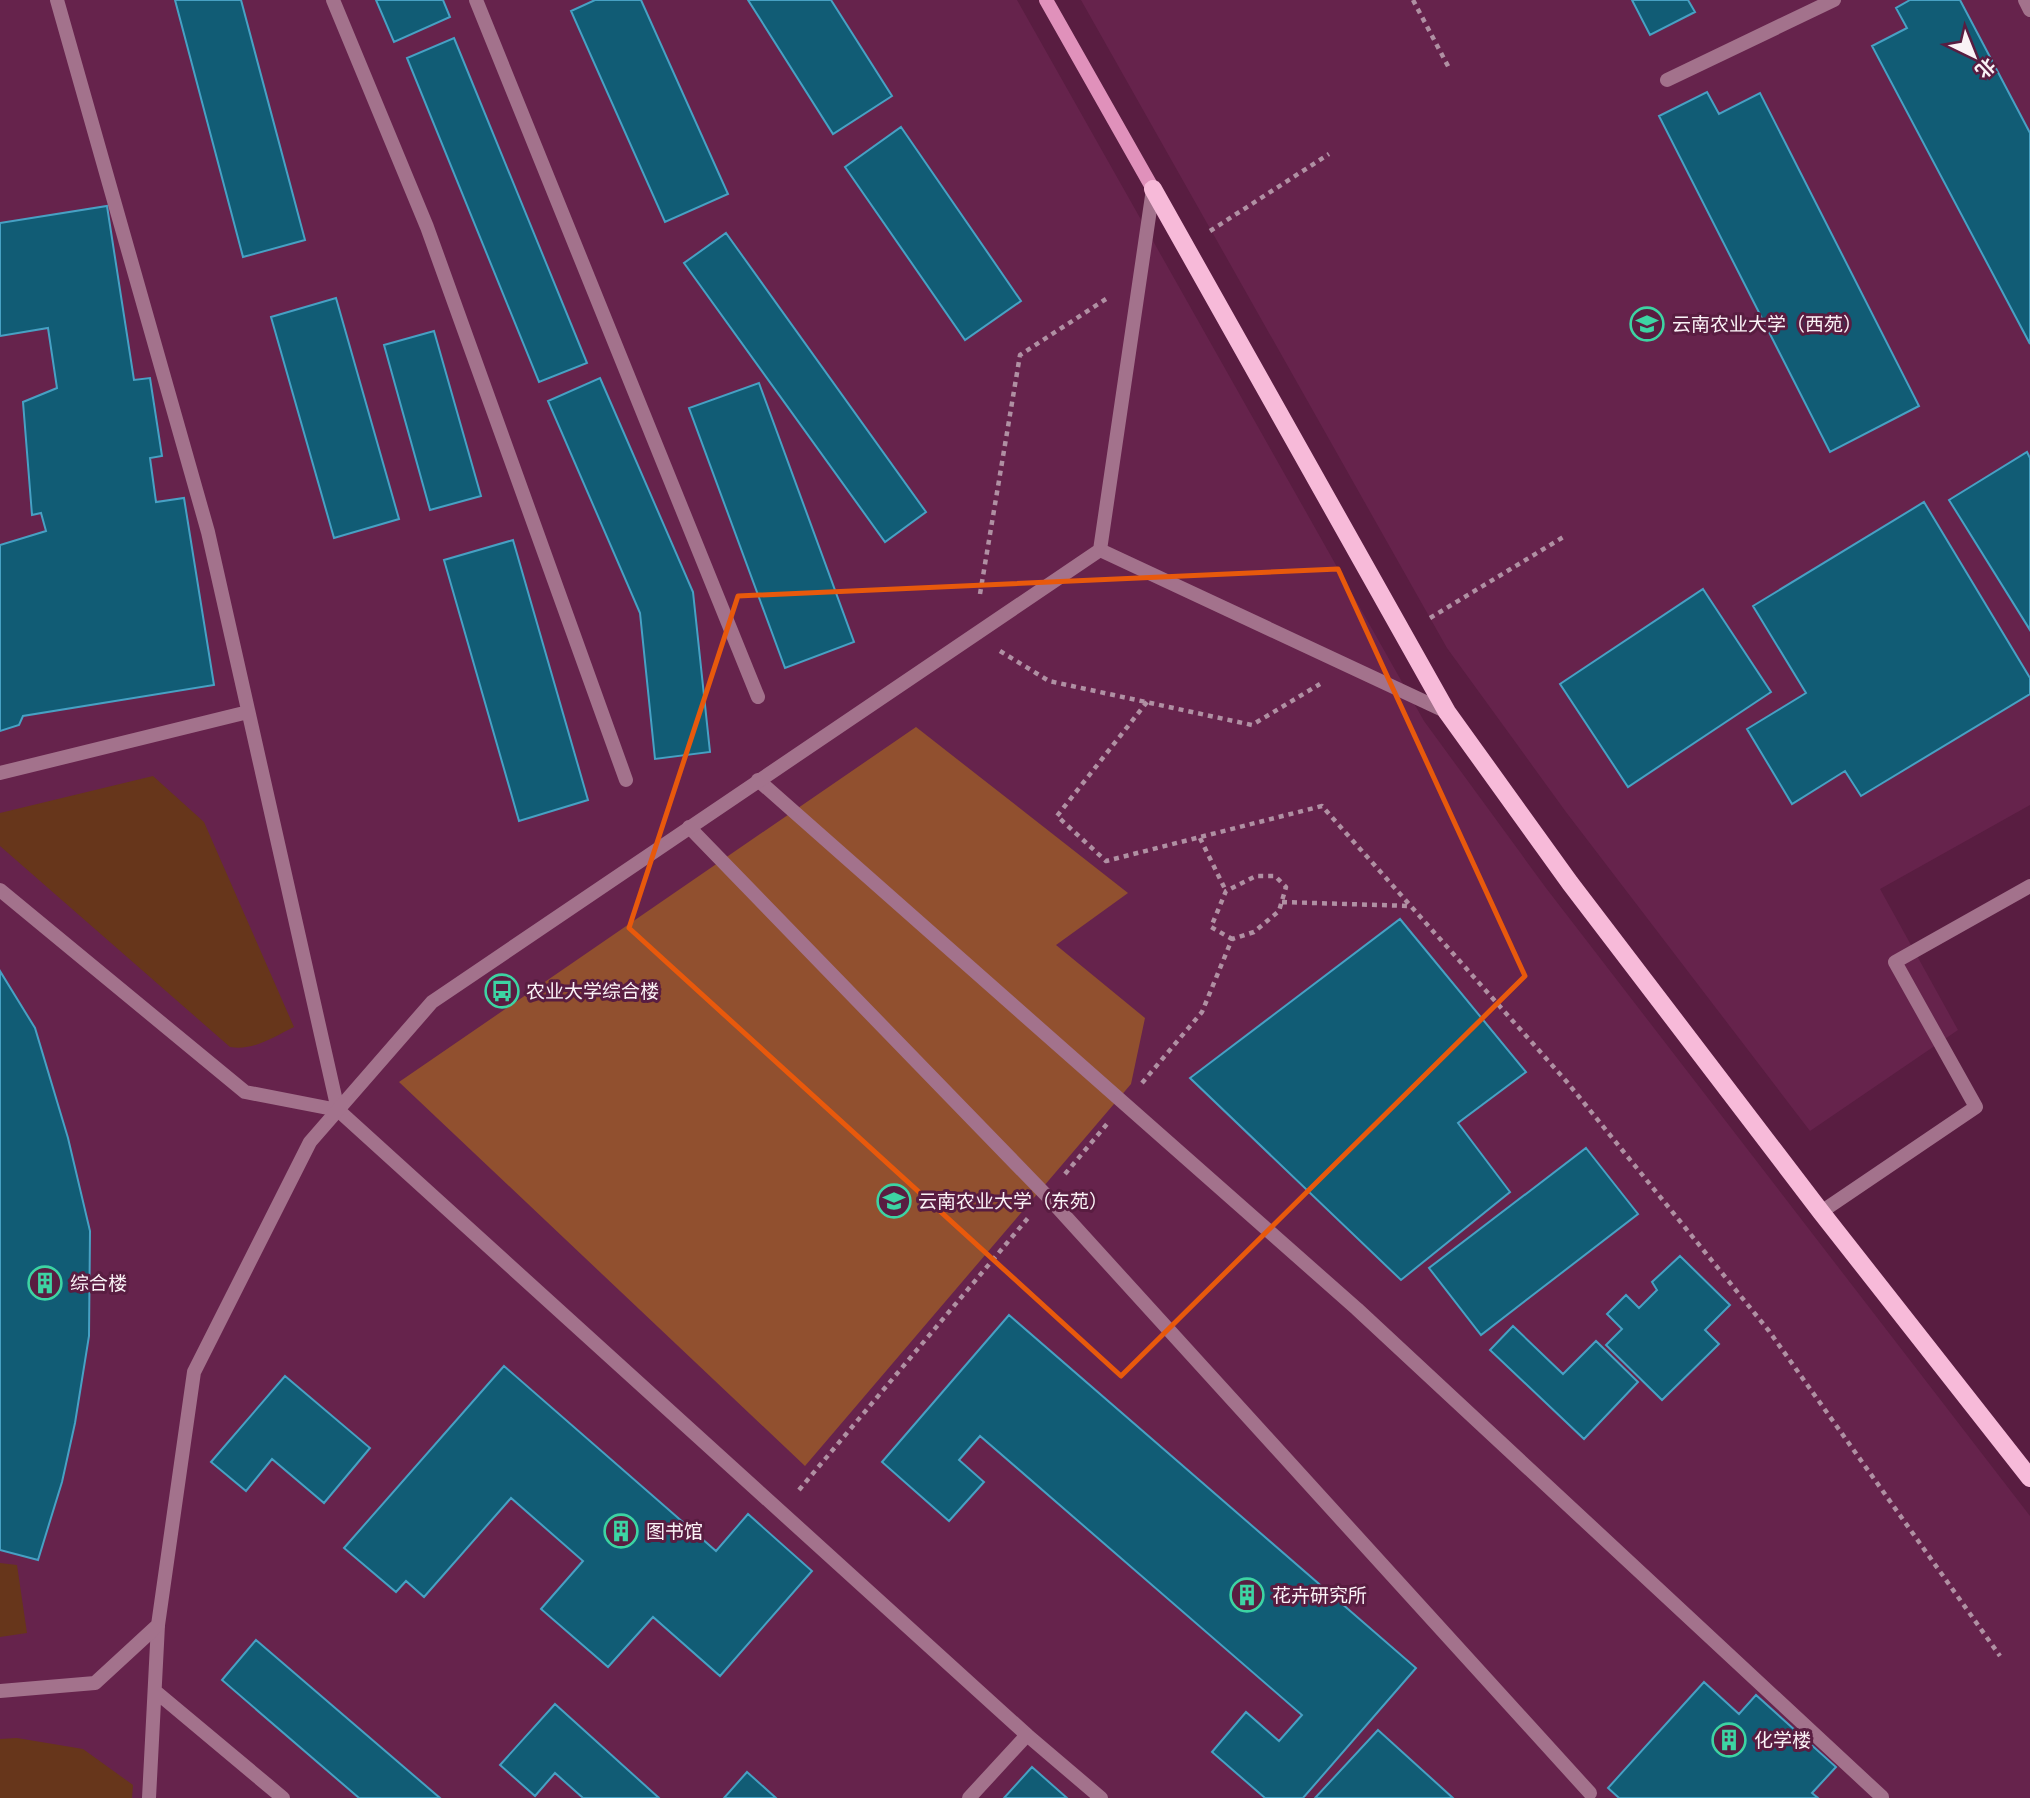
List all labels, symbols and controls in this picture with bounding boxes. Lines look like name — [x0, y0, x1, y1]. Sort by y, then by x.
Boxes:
north arrow — [1939, 21, 2009, 91]
text: 北 — [1968, 51, 2001, 84]
school or university icon: 云南农业大学（西苑） — [1628, 305, 1666, 343]
place label: 云南农业大学（西苑） — [1672, 312, 1862, 339]
bus stop icon: 农业大学综合楼 — [483, 972, 521, 1010]
place label: 农业大学综合楼 — [526, 979, 659, 1006]
school or university icon: 云南农业大学（东苑） — [875, 1182, 913, 1220]
place label: 云南农业大学（东苑） — [918, 1189, 1108, 1216]
building icon: 综合楼 — [26, 1264, 64, 1302]
place label: 综合楼 — [70, 1271, 127, 1298]
building icon: 图书馆 — [602, 1512, 640, 1550]
place label: 图书馆 — [646, 1519, 703, 1546]
building icon: 花卉研究所 — [1228, 1576, 1266, 1614]
place label: 花卉研究所 — [1272, 1583, 1367, 1610]
building icon: 化学楼 — [1710, 1721, 1748, 1759]
place label: 化学楼 — [1754, 1728, 1811, 1755]

